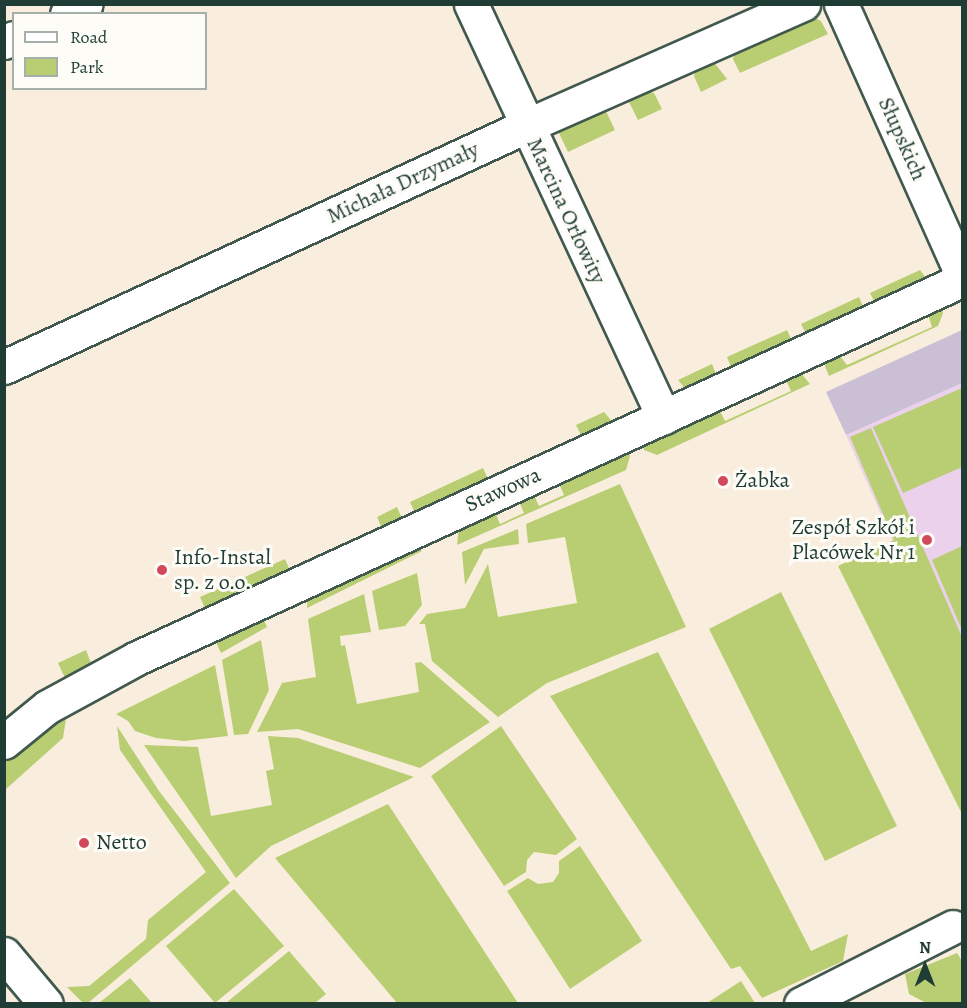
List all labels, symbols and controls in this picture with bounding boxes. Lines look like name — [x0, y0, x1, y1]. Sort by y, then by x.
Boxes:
legend — [12, 12, 207, 90]
text: Road — [70, 25, 107, 49]
text: Park — [70, 55, 104, 79]
street label: Słupskich — [872, 93, 932, 185]
street label: Marcina Orłowity — [521, 134, 611, 288]
street label: Michała Drzymały — [323, 136, 483, 230]
street label: Stawowa — [461, 462, 545, 518]
place label: Żabka — [735, 468, 790, 494]
marker: Żabka — [716, 474, 730, 488]
place label: Zespół Szkół i Placówek Nr 1 — [791, 514, 915, 566]
marker: Zespół Szkół i Placówek Nr 1 — [920, 533, 934, 547]
place label: Info-Instal sp. z o.o. — [174, 544, 271, 596]
marker: Info-Instal sp. z o.o. — [155, 563, 169, 577]
place label: Netto — [96, 830, 147, 856]
marker: Netto — [77, 836, 91, 850]
north arrow — [895, 936, 955, 996]
text: N — [919, 937, 931, 959]

